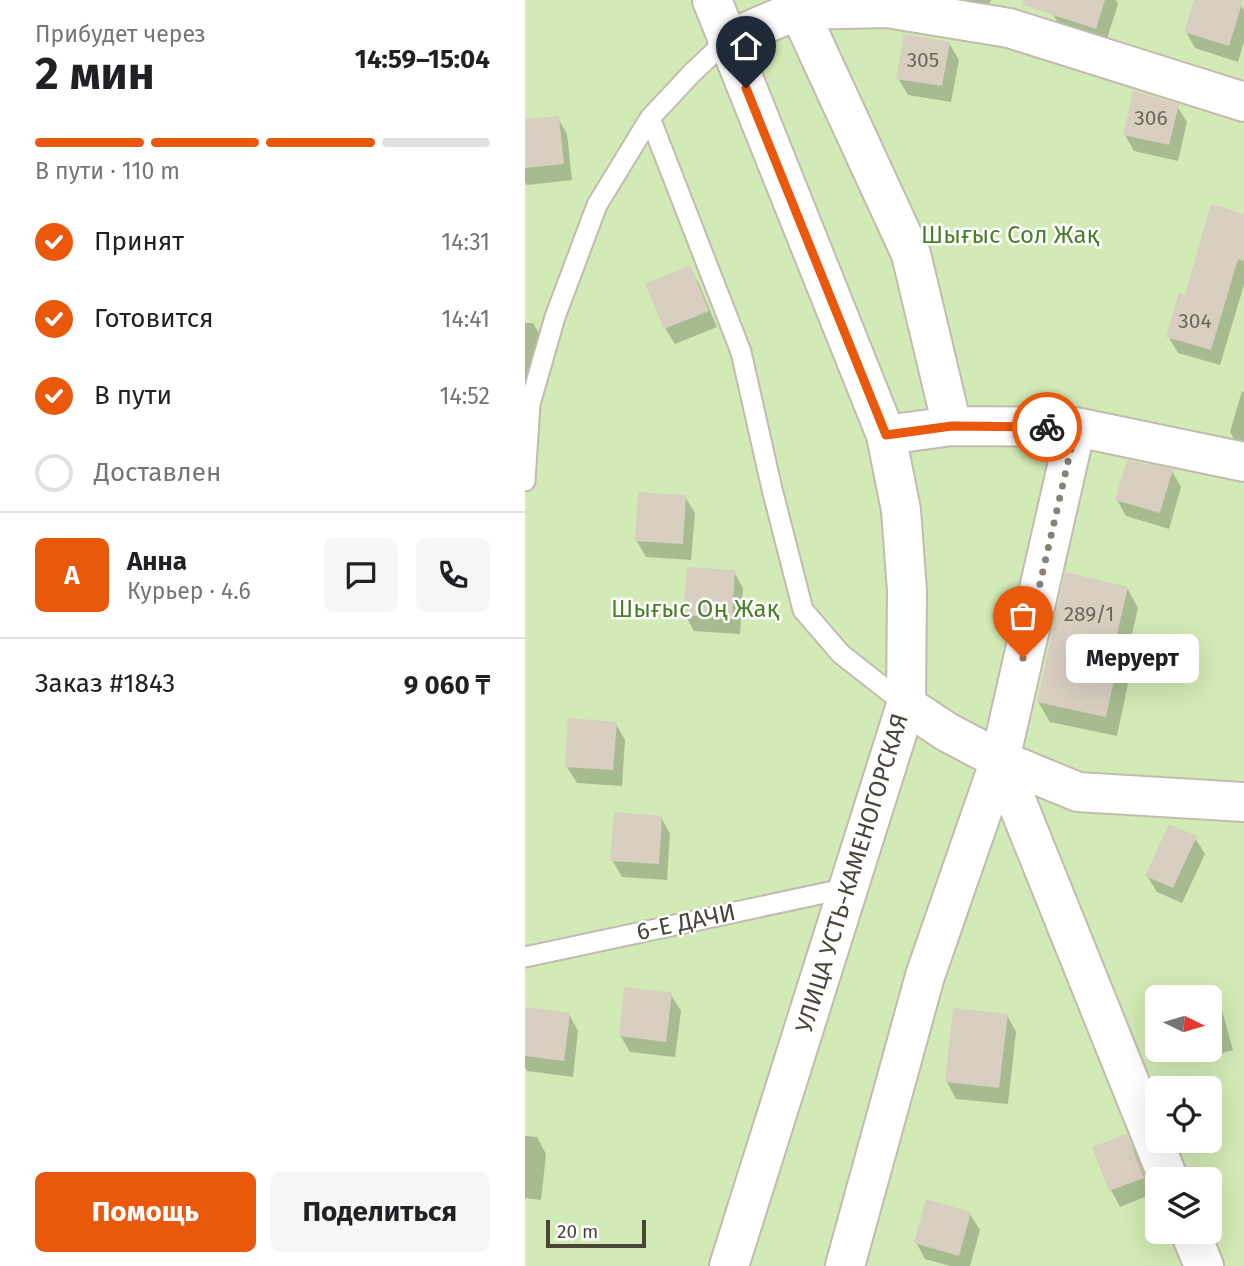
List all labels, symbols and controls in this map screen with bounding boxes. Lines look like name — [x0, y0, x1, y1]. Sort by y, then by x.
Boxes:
pin — [716, 16, 776, 88]
text: Прибудет через — [35, 20, 206, 48]
icon: home — [727, 27, 765, 65]
text: 14:59–15:04 — [355, 44, 490, 75]
text: 2 мин — [35, 46, 155, 101]
house number: 305 — [907, 47, 939, 73]
house number: 306 — [1134, 105, 1168, 131]
text: В пути · 110 m — [35, 157, 180, 185]
park label: Шығыс Сол Жақ — [921, 221, 1099, 249]
icon: check — [35, 223, 73, 261]
text: Принят — [94, 226, 184, 257]
text: 14:31 — [441, 228, 490, 256]
icon: check — [35, 300, 73, 338]
text: Готовится — [94, 303, 214, 334]
text: 14:41 — [442, 305, 490, 333]
house number: 304 — [1178, 308, 1212, 334]
icon: check — [35, 377, 73, 415]
text: В пути — [94, 380, 172, 411]
text: 14:52 — [440, 382, 490, 410]
courier — [1012, 392, 1082, 462]
icon: bike — [1028, 408, 1066, 446]
text: Доставлен — [94, 457, 221, 488]
button: chat — [324, 538, 398, 612]
button: phone — [416, 538, 490, 612]
text: Анна — [127, 546, 187, 577]
text: А — [64, 560, 80, 591]
text: Курьер · 4.6 — [127, 577, 251, 605]
pin — [993, 586, 1053, 658]
park label: Шығыс Оң Жақ — [611, 595, 780, 623]
icon: bag — [1004, 597, 1042, 635]
house number: 289/1 — [1064, 601, 1114, 627]
callout: Меруерт — [1065, 634, 1198, 682]
text: Меруерт — [1086, 644, 1179, 672]
text: Заказ #1843 — [35, 668, 175, 699]
text: 9 060 ₸ — [404, 670, 490, 701]
street label: УЛИЦА УСТЬ-КАМЕНОГОРСКАЯ — [790, 710, 914, 1036]
street label: 6-Е ДАЧИ — [634, 898, 738, 946]
north arrow — [1145, 985, 1221, 1062]
map controls — [1145, 985, 1222, 1244]
button: locate — [1145, 1076, 1222, 1153]
button: layers — [1145, 1167, 1222, 1244]
button: Помощь — [35, 1172, 256, 1252]
button: Поделиться — [270, 1172, 490, 1252]
scale bar — [546, 1217, 646, 1249]
text: 20 m — [557, 1220, 598, 1243]

